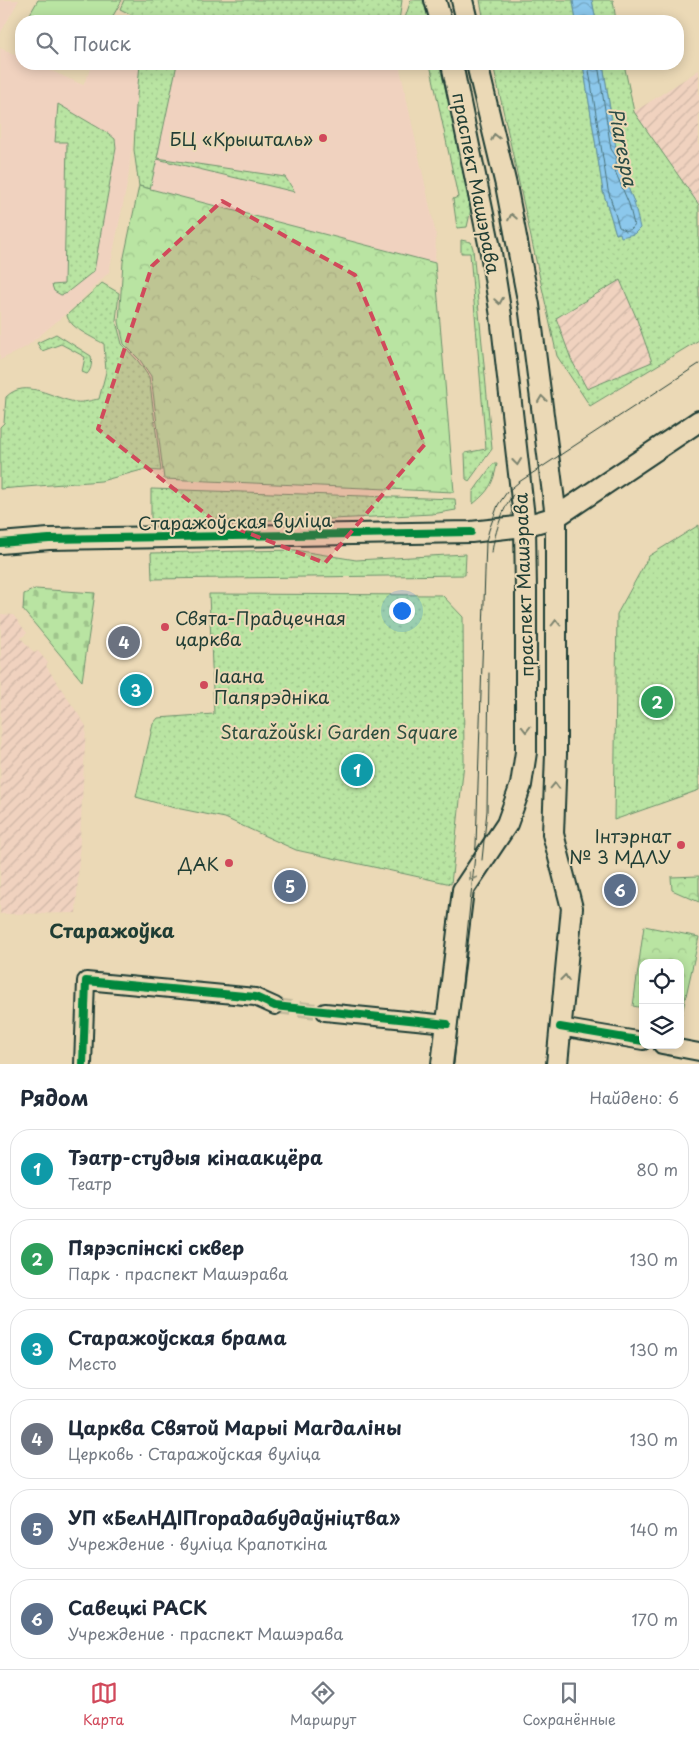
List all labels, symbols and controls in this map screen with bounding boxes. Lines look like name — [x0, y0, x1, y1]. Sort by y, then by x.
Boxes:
search box — [15, 15, 684, 70]
icon: search — [33, 29, 61, 57]
text: Поиск — [73, 29, 131, 57]
street label: праспект Машэрава — [446, 90, 508, 277]
water label: Piarespa — [603, 105, 646, 190]
place label: БЦ «Крышталь» — [170, 125, 313, 152]
marker: БЦ «Крышталь» — [317, 132, 329, 144]
one-way arrow — [490, 133, 500, 142]
one-way arrow — [507, 213, 518, 222]
one-way arrow — [493, 297, 503, 305]
one-way arrow — [537, 394, 548, 402]
one-way arrow — [511, 459, 522, 467]
street label: праспект Машэрава — [506, 492, 540, 678]
street label: Старажоўская вуліца — [138, 506, 332, 536]
your location — [389, 598, 415, 624]
place label: Свята-Прадцечная царква — [175, 604, 346, 652]
one-way arrow — [551, 619, 561, 626]
marker: Свята-Прадцечная царква — [159, 621, 171, 633]
pin: 4 — [108, 623, 140, 661]
place label: Іаана Папярэдніка — [214, 662, 330, 710]
pin: 3 — [120, 671, 152, 709]
marker: Іаана Папярэдніка — [198, 679, 210, 691]
pin: 2 — [641, 683, 673, 721]
park label: Staražoŭski Garden Square — [220, 718, 458, 745]
one-way arrow — [521, 725, 531, 733]
pin: 1 — [341, 751, 373, 789]
one-way arrow — [549, 781, 560, 789]
place label: Інтэрнат № 3 МДЛУ — [569, 822, 672, 870]
marker: Інтэрнат № 3 МДЛУ — [675, 839, 687, 851]
place label: ДАК — [177, 850, 219, 877]
marker: ДАК — [223, 857, 235, 869]
pin: 5 — [274, 867, 306, 905]
pin: 6 — [604, 871, 636, 909]
one-way arrow — [468, 872, 478, 881]
district label: Старажоўка — [49, 916, 175, 944]
map controls — [639, 959, 684, 1049]
button: locate — [639, 959, 684, 1004]
one-way arrow — [559, 974, 570, 982]
button: layers — [639, 1004, 684, 1049]
text: Рядом — [20, 1081, 88, 1113]
text: Найдено: 6 — [589, 1085, 679, 1109]
text: Тэатр-студыя кінаакцёра — [68, 1143, 323, 1171]
text: 1 — [33, 1157, 41, 1181]
text: 80 m — [636, 1157, 678, 1181]
text: Театр — [68, 1171, 112, 1195]
text: Пярэспінскі сквер — [68, 1233, 244, 1261]
text: 2 — [31, 1247, 43, 1271]
text: 130 m — [630, 1247, 678, 1271]
text: Парк · праспект Машэрава — [68, 1261, 288, 1285]
text: Старажоўская брама — [68, 1323, 287, 1351]
text: 3 — [32, 1337, 42, 1361]
text: 130 m — [630, 1337, 678, 1361]
text: Место — [68, 1351, 117, 1375]
text: Царква Святой Марыі Магдаліны — [68, 1413, 402, 1441]
text: 4 — [32, 1427, 42, 1451]
text: 130 m — [630, 1427, 678, 1451]
text: Церковь · Старажоўская вуліца — [68, 1441, 320, 1465]
text: УП «БелНДІПгорадабудаўніцтва» — [68, 1503, 400, 1531]
text: 5 — [32, 1517, 42, 1541]
text: 140 m — [630, 1517, 678, 1541]
text: Учреждение · вуліца Крапоткіна — [68, 1531, 327, 1555]
text: Савецкі РАСК — [68, 1593, 207, 1621]
text: 6 — [31, 1607, 43, 1631]
text: 170 m — [632, 1607, 678, 1631]
text: Учреждение · праспект Машэрава — [68, 1621, 343, 1645]
tab: Карта — [83, 1679, 124, 1730]
tab: Маршрут — [290, 1679, 356, 1730]
tab: Сохранённые — [522, 1679, 616, 1730]

